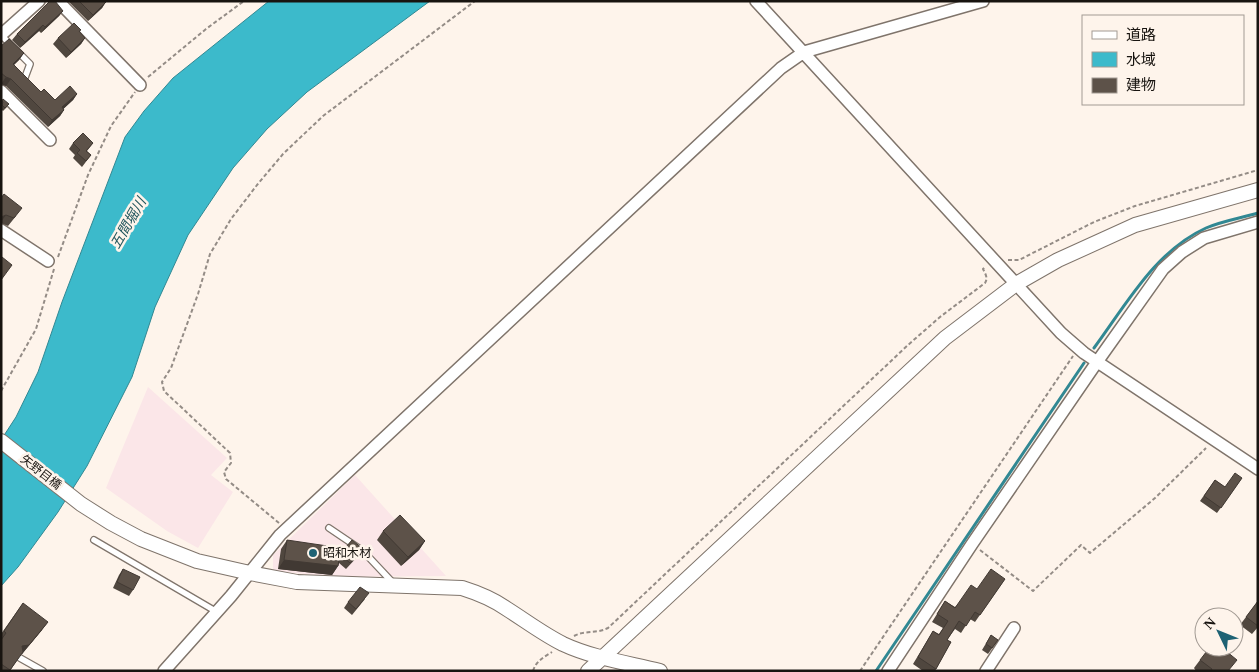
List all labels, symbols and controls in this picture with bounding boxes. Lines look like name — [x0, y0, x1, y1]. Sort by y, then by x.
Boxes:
legend — [1082, 15, 1244, 105]
text: 道路 — [1126, 27, 1156, 43]
text: 水域 — [1126, 52, 1156, 68]
text: 建物 — [1126, 77, 1156, 93]
water label: 五間堀川 — [108, 194, 150, 251]
street label: 矢野目橋 — [18, 452, 64, 492]
place label: 昭和木材 — [323, 546, 371, 560]
marker: 昭和木材 — [307, 547, 319, 559]
north arrow — [1194, 607, 1244, 657]
text: N — [1201, 615, 1219, 632]

